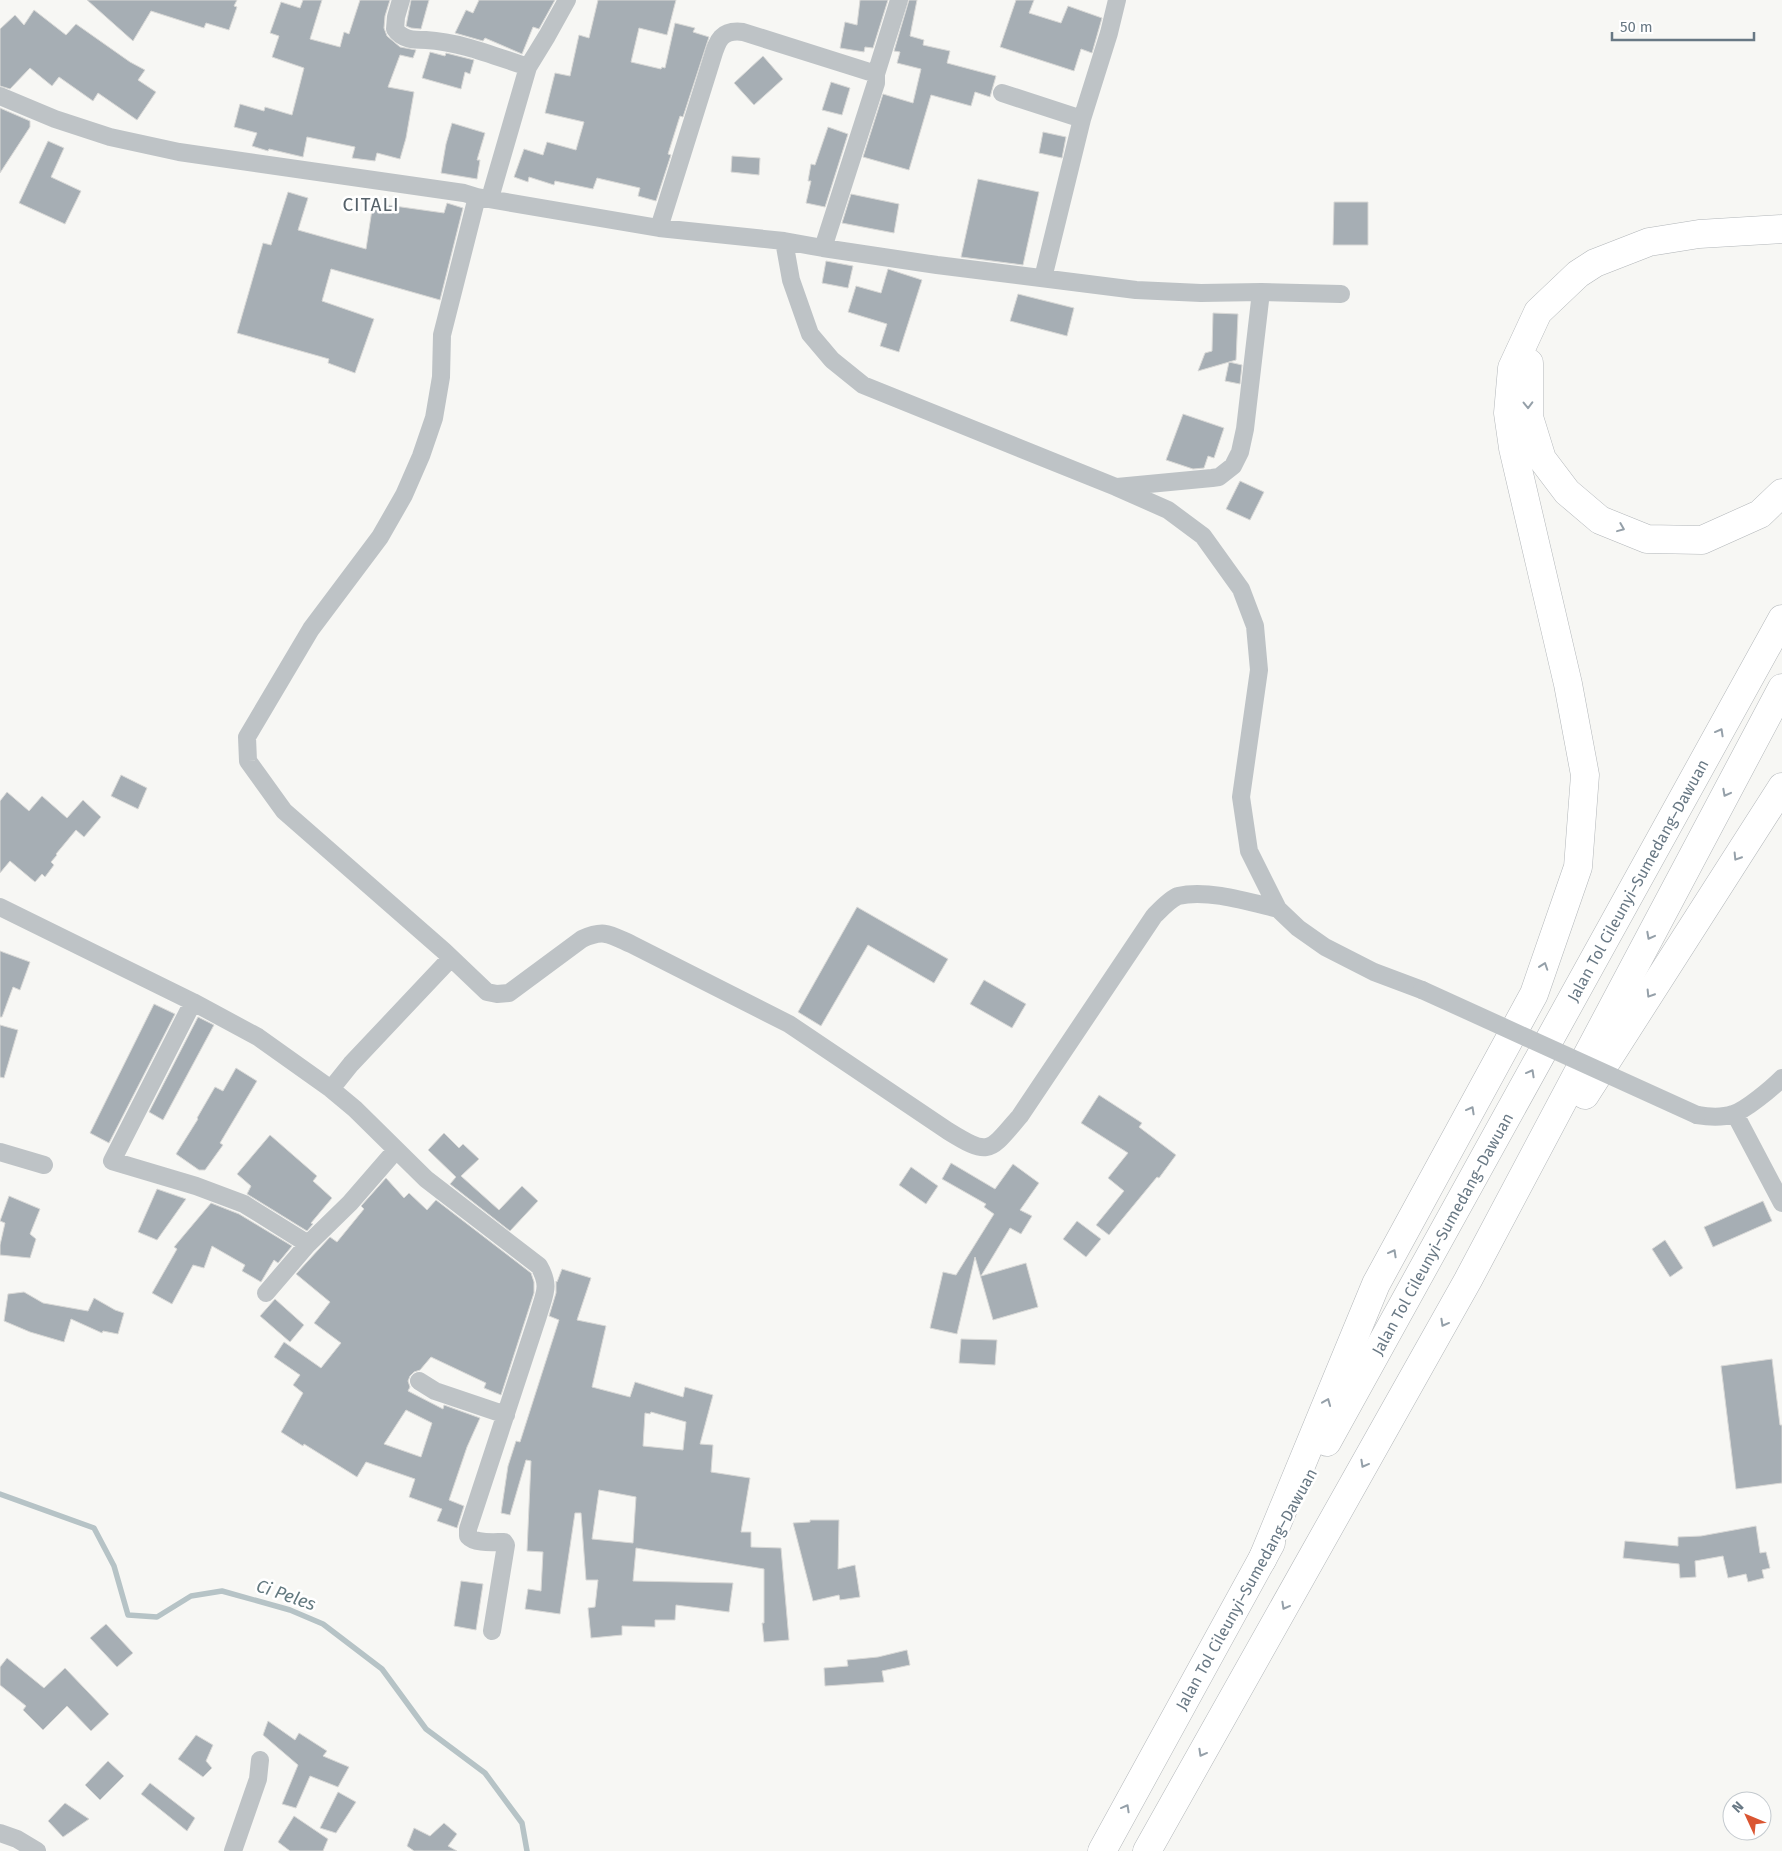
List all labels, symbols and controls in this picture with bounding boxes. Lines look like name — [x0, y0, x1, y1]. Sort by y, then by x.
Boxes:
scale bar — [1612, 10, 1754, 42]
text: 50 m — [1620, 18, 1653, 36]
district label: CITALI — [342, 193, 400, 216]
one-way arrow — [1523, 402, 1533, 410]
one-way arrow — [1616, 522, 1625, 533]
one-way arrow — [1713, 728, 1723, 737]
street label: Jalan Tol Cileunyi–Sumedang–Dawuan — [1563, 756, 1713, 1005]
one-way arrow — [1722, 787, 1732, 796]
one-way arrow — [1734, 852, 1743, 861]
one-way arrow — [1646, 931, 1656, 940]
one-way arrow — [1538, 962, 1548, 970]
one-way arrow — [1646, 989, 1656, 998]
one-way arrow — [1525, 1069, 1535, 1078]
one-way arrow — [1465, 1107, 1475, 1116]
street label: Jalan Tol Cileunyi–Sumedang–Dawuan — [1368, 1109, 1517, 1358]
one-way arrow — [1387, 1249, 1397, 1258]
one-way arrow — [1440, 1317, 1450, 1326]
one-way arrow — [1322, 1398, 1332, 1406]
one-way arrow — [1360, 1459, 1370, 1468]
street label: Jalan Tol Cileunyi–Sumedang–Dawuan — [1172, 1465, 1321, 1714]
water label: Ci Peles — [253, 1575, 319, 1615]
one-way arrow — [1281, 1601, 1291, 1610]
one-way arrow — [1198, 1747, 1208, 1756]
north arrow — [1722, 1791, 1772, 1841]
text: N — [1729, 1798, 1747, 1817]
one-way arrow — [1119, 1805, 1129, 1814]

